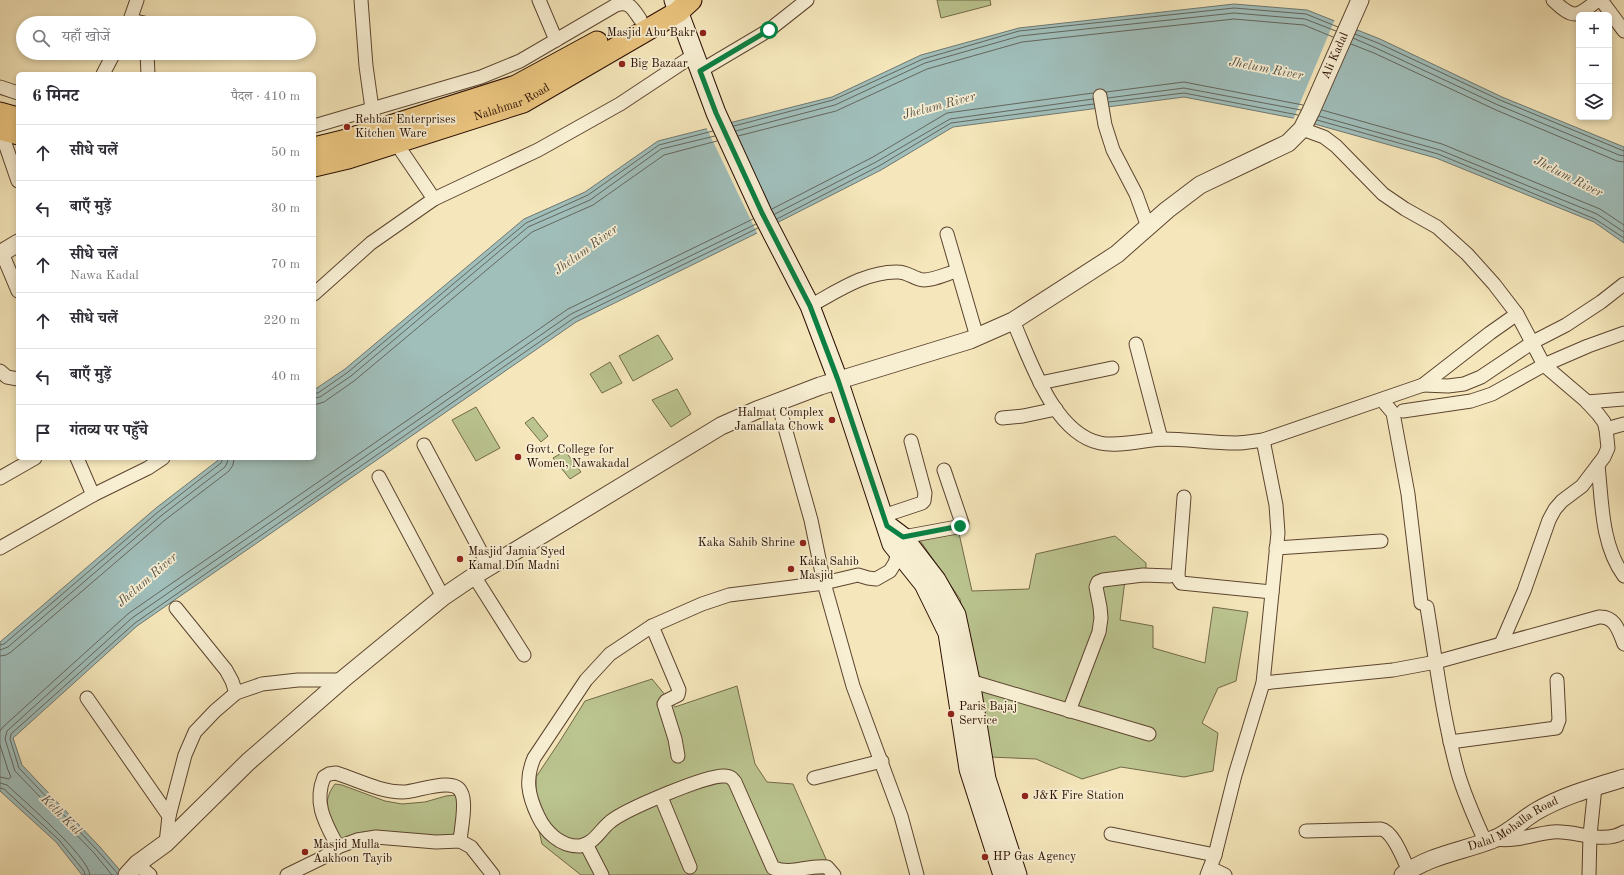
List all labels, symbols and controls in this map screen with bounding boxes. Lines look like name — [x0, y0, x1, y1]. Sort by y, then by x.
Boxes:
map controls — [1576, 12, 1612, 120]
button: + — [1576, 12, 1612, 48]
search box — [16, 16, 316, 60]
route start — [760, 21, 778, 39]
icon: search — [30, 27, 52, 49]
place label: Masjid Abu Bakr — [607, 27, 695, 39]
marker: Masjid Abu Bakr — [698, 28, 708, 38]
text: यहाँ खोजें — [62, 30, 110, 45]
street label: Ali Kadal — [1320, 31, 1351, 81]
button: − — [1576, 48, 1612, 84]
water label: Jhelum River — [1228, 55, 1304, 83]
place label: Big Bazaar — [630, 58, 688, 70]
marker: Big Bazaar — [617, 59, 627, 69]
street label: Nalahmar Road — [472, 82, 552, 123]
button: layers — [1576, 84, 1612, 120]
text: 6 मिनट — [32, 88, 79, 105]
text: पैदल · 410 m — [231, 90, 300, 103]
water label: Jhelum River — [901, 90, 977, 122]
place label: Rehbar Enterprises Kitchen Ware — [355, 114, 456, 140]
marker: Rehbar Enterprises Kitchen Ware — [342, 122, 352, 132]
icon: ahead — [32, 142, 54, 164]
text: सीधे चलें — [70, 144, 118, 159]
text: 50 m — [271, 146, 300, 159]
water label: Jhelum River — [1532, 154, 1605, 200]
icon: left — [32, 198, 54, 220]
text: बाएँ मुड़ें — [70, 200, 111, 215]
text: 30 m — [271, 202, 300, 215]
water label: Jhelum River — [552, 222, 621, 277]
text: सीधे चलें — [70, 248, 118, 263]
icon: ahead — [32, 254, 54, 276]
text: 70 m — [271, 258, 300, 271]
text: Nawa Kadal — [70, 269, 139, 282]
icon: ahead — [32, 310, 54, 332]
text: सीधे चलें — [70, 312, 118, 327]
text: 220 m — [263, 314, 300, 327]
icon: left — [32, 366, 54, 388]
text: बाएँ मुड़ें — [70, 368, 111, 383]
text: 40 m — [271, 370, 300, 383]
place label: Halmat Complex Jamallata Chowk — [734, 407, 824, 433]
marker: Halmat Complex Jamallata Chowk — [827, 415, 837, 425]
icon: arrive — [32, 422, 54, 444]
text: गंतव्य पर पहुँचे — [70, 424, 148, 439]
place label: Govt. College for Women, Nawakadal — [526, 444, 629, 470]
marker: Govt. College for Women, Nawakadal — [513, 452, 523, 462]
route end — [951, 517, 969, 535]
place label: Kaka Sahib Shrine — [698, 537, 795, 549]
marker: Kaka Sahib Shrine — [798, 538, 808, 548]
place label: Masjid Jamia Syed Kamal Din Madni — [468, 546, 565, 572]
water label: Jhelum River — [114, 550, 180, 610]
marker: Masjid Jamia Syed Kamal Din Madni — [455, 554, 465, 564]
place label: Kaka Sahib Masjid — [799, 556, 859, 582]
marker: Kaka Sahib Masjid — [786, 564, 796, 574]
place label: Paris Bajaj Service — [959, 701, 1017, 727]
marker: Paris Bajaj Service — [946, 709, 956, 719]
place label: J&K Fire Station — [1033, 790, 1124, 802]
marker: J&K Fire Station — [1020, 791, 1030, 801]
water label: Keth Kul — [38, 792, 84, 838]
street label: Dalal Mohalla Road — [1466, 795, 1560, 853]
place label: Masjid Mulla Aakhoon Tayib — [313, 839, 392, 865]
marker: Masjid Mulla Aakhoon Tayib — [300, 847, 310, 857]
place label: HP Gas Agency — [993, 851, 1077, 863]
marker: HP Gas Agency — [980, 852, 990, 862]

